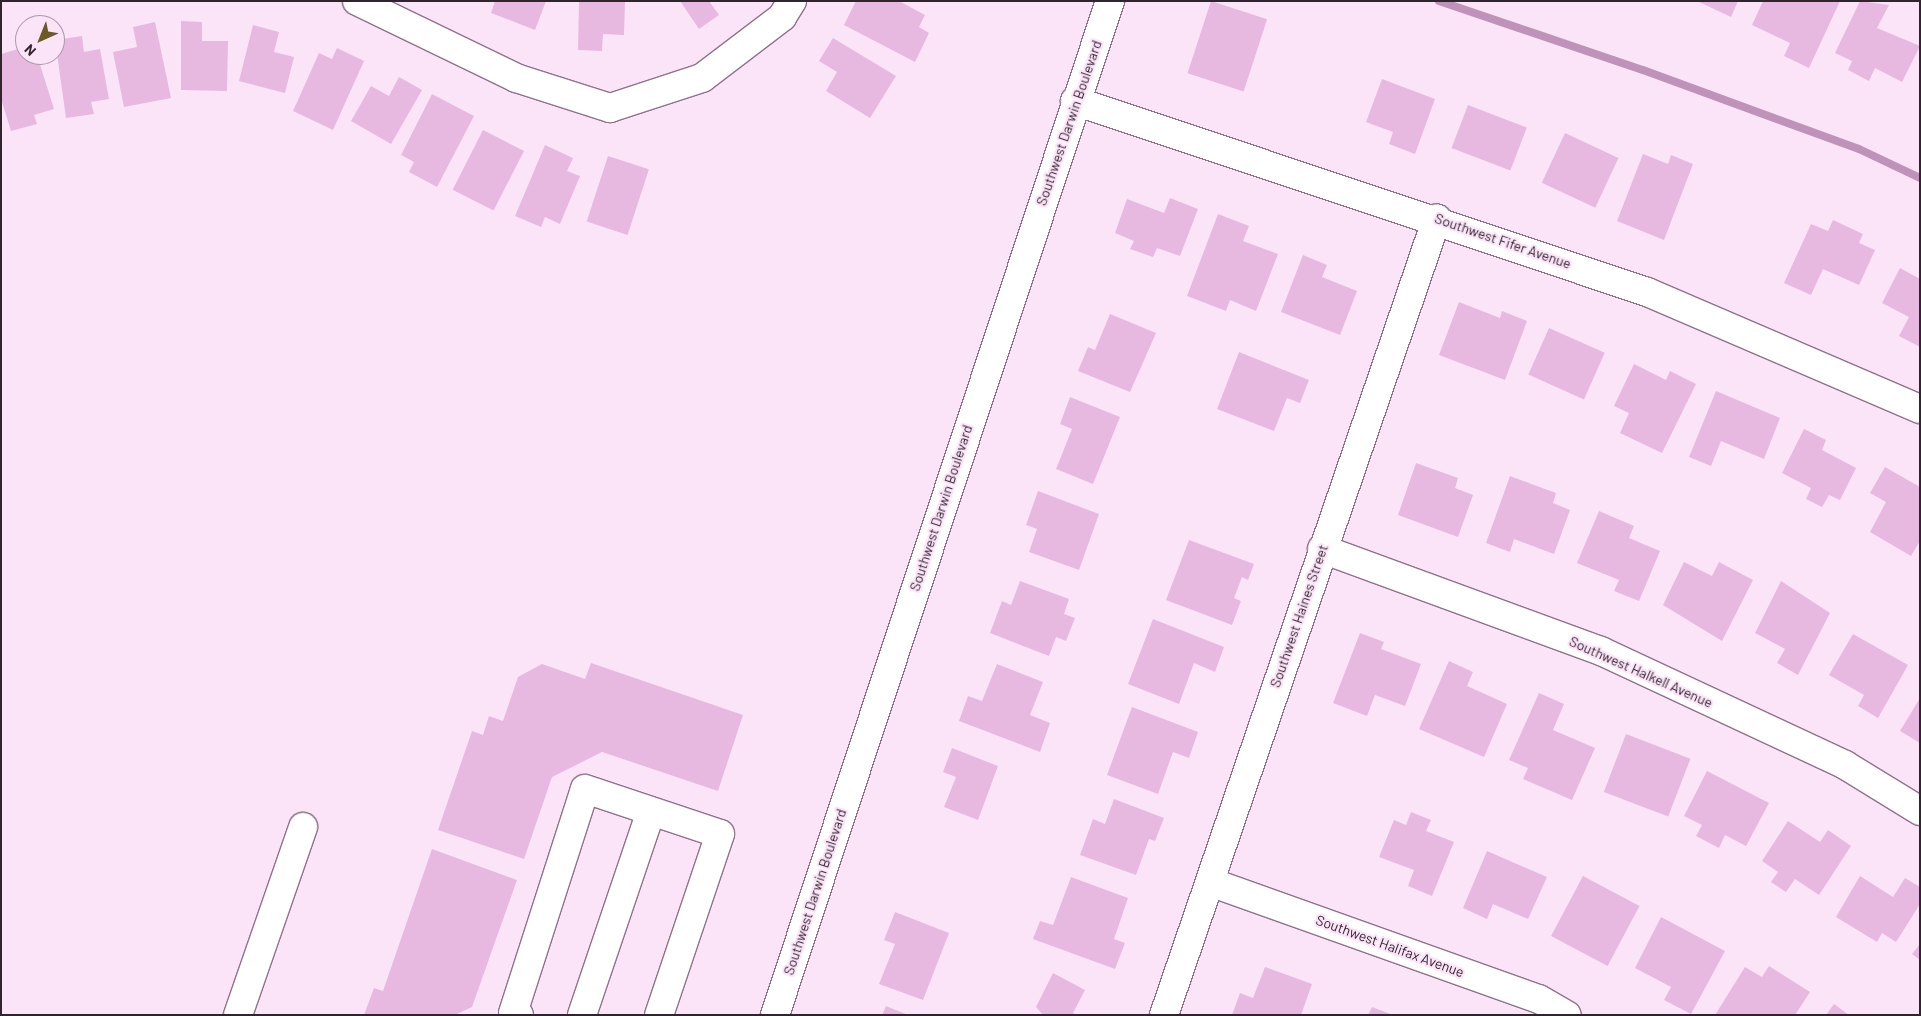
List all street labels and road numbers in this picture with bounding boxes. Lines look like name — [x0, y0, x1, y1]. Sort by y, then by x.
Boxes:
street label: Southwest Darwin Boulevard — [1033, 38, 1105, 208]
street label: Southwest Fifer Avenue — [1433, 210, 1573, 272]
street label: Southwest Darwin Boulevard — [906, 423, 976, 593]
street label: Southwest Haines Street — [1267, 542, 1331, 690]
street label: Southwest Halkell Avenue — [1567, 633, 1715, 711]
street label: Southwest Darwin Boulevard — [780, 807, 850, 977]
street label: Southwest Halifax Avenue — [1314, 911, 1466, 981]

